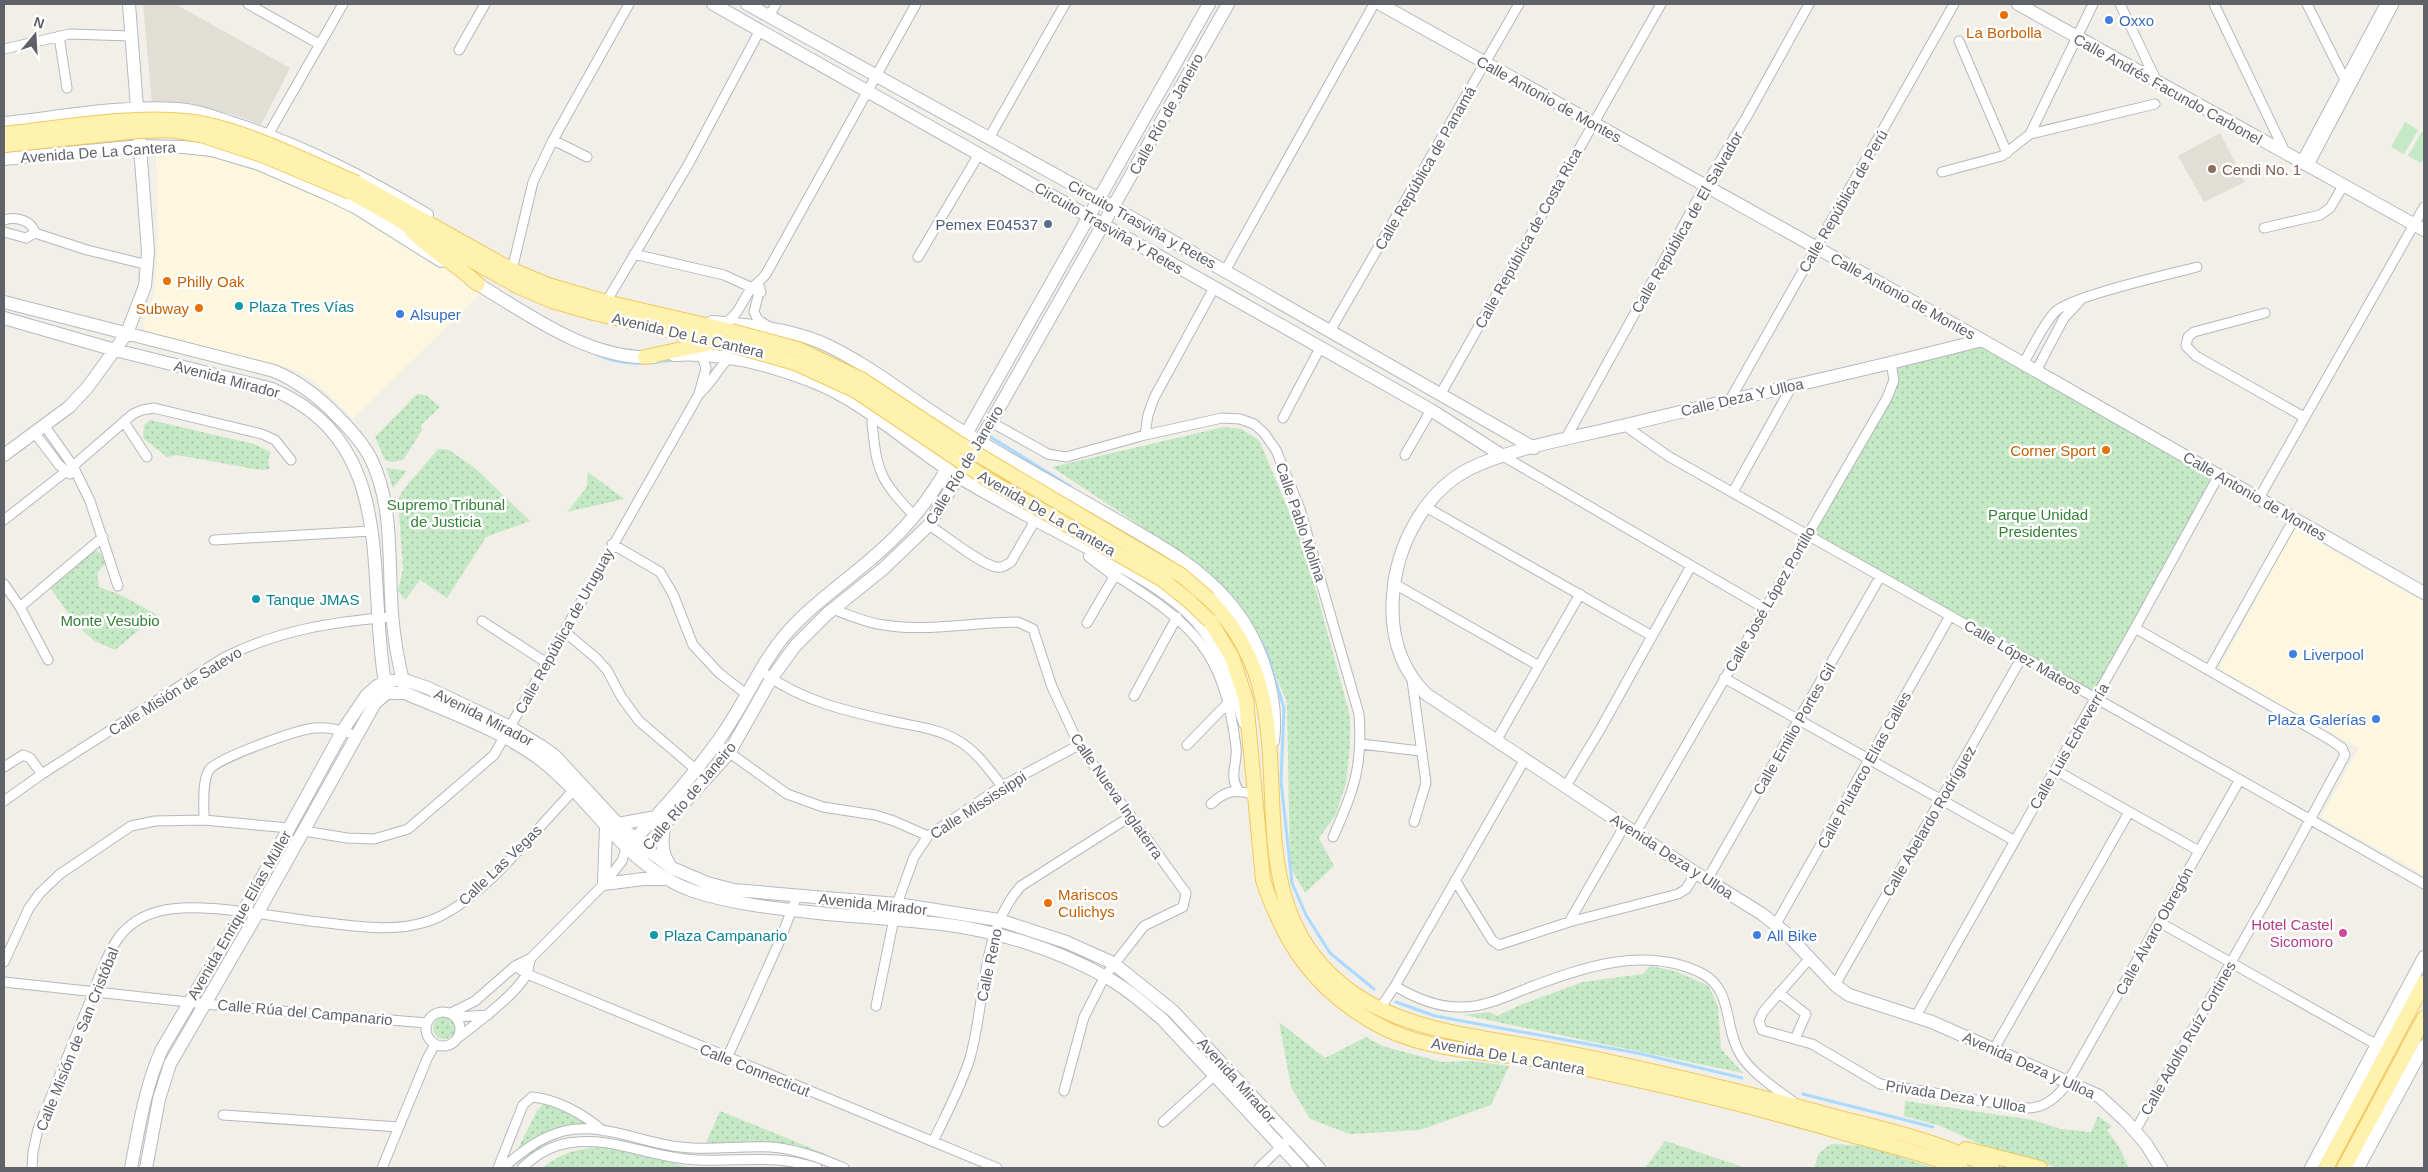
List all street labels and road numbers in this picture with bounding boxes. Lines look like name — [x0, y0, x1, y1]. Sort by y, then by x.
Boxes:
street label: Calle Andrés Facundo Carbonel — [2071, 30, 2265, 148]
street label: Calle Río de Janeiro — [1126, 50, 1206, 178]
street label: Calle Antonio de Montes — [1474, 52, 1624, 146]
street label: Calle República de Panamá — [1371, 83, 1479, 253]
street label: Calle República de Perú — [1795, 127, 1891, 275]
street label: Calle República de El Salvador — [1628, 128, 1746, 316]
street label: Avenida De La Cantera — [20, 138, 177, 166]
street label: Calle República de Costa Rica — [1471, 144, 1585, 331]
street label: Circuito Trasviña y Retes — [1065, 176, 1219, 272]
street label: Circuito Trasviña Y Retes — [1032, 178, 1186, 278]
street label: Calle Antonio de Montes — [1828, 249, 1978, 343]
street label: Avenida De La Cantera — [610, 309, 766, 361]
street label: Avenida Mirador — [172, 357, 282, 401]
street label: Calle Deza Y Ulloa — [1679, 374, 1806, 419]
street label: Calle Río de Janeiro — [922, 402, 1006, 528]
street label: Calle Antonio de Montes — [2180, 448, 2330, 544]
street label: Calle Pablo Molina — [1273, 460, 1330, 585]
street label: Avenida De La Cantera — [975, 467, 1119, 560]
street label: Calle José López Portillo — [1721, 523, 1819, 675]
street label: Calle República de Uruguay — [511, 545, 617, 717]
street label: Calle López Mateos — [1961, 616, 2085, 698]
street label: Calle Misión de Satevo — [105, 643, 245, 739]
street label: Calle Emilio Portes Gil — [1749, 660, 1839, 798]
street label: Calle Luis Echeverría — [2026, 679, 2112, 812]
street label: Avenida Mirador — [432, 685, 536, 749]
street label: Calle Plutarco Elías Calles — [1814, 689, 1914, 851]
street label: Calle Nueva Inglaterra — [1067, 730, 1167, 863]
street label: Calle Río de Janeiro — [639, 738, 739, 854]
street label: Calle Abelardo Rodríguez — [1879, 743, 1979, 899]
street label: Calle Mississippi — [927, 768, 1029, 842]
street label: Avenida Deza y Ulloa — [1607, 810, 1737, 902]
street label: Calle Las Vegas — [455, 821, 545, 909]
street label: Avenida Enrique Elías Müller — [184, 827, 294, 1003]
street label: Calle Álvaro Obregón — [2112, 864, 2196, 998]
street label: Avenida Mirador — [818, 890, 928, 918]
street label: Calle Reno — [973, 927, 1005, 1003]
street label: Calle Misión de San Cristóbal — [32, 945, 122, 1133]
street label: Calle Adolfo Ruíz Cortines — [2137, 958, 2239, 1118]
street label: Calle Rúa del Campanario — [217, 996, 393, 1028]
street label: Avenida Deza y Ulloa — [1960, 1028, 2098, 1102]
street label: Avenida Mirador — [1194, 1034, 1280, 1126]
street label: Avenida De La Cantera — [1430, 1034, 1587, 1078]
street label: Calle Connecticut — [697, 1040, 813, 1100]
street label: Privada Deza Y Ulloa — [1885, 1076, 2028, 1116]

